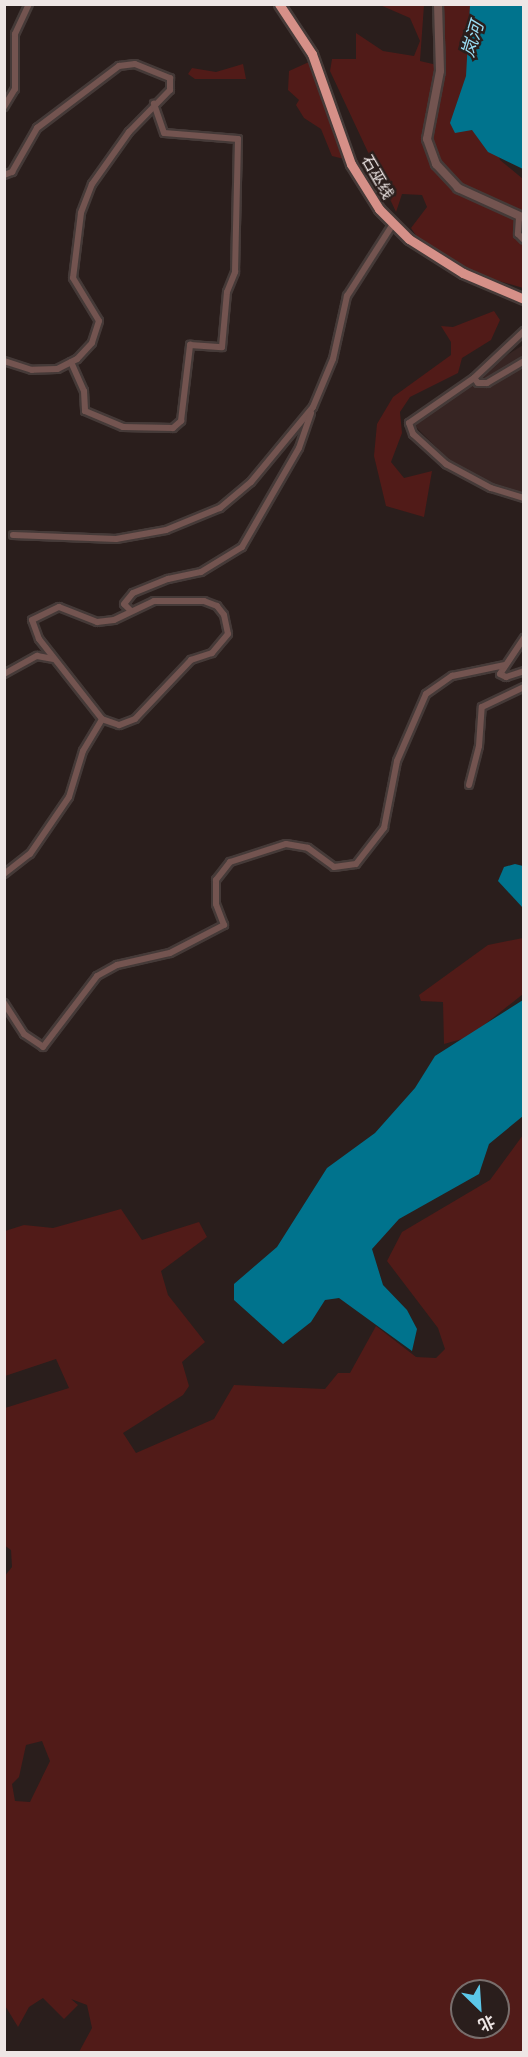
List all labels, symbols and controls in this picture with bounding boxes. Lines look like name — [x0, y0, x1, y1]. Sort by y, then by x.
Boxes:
water label: 岚河 — [456, 19, 488, 59]
street label: 石巫线 — [358, 151, 398, 203]
north arrow — [450, 1979, 510, 2039]
text: 北 — [476, 2012, 498, 2036]

